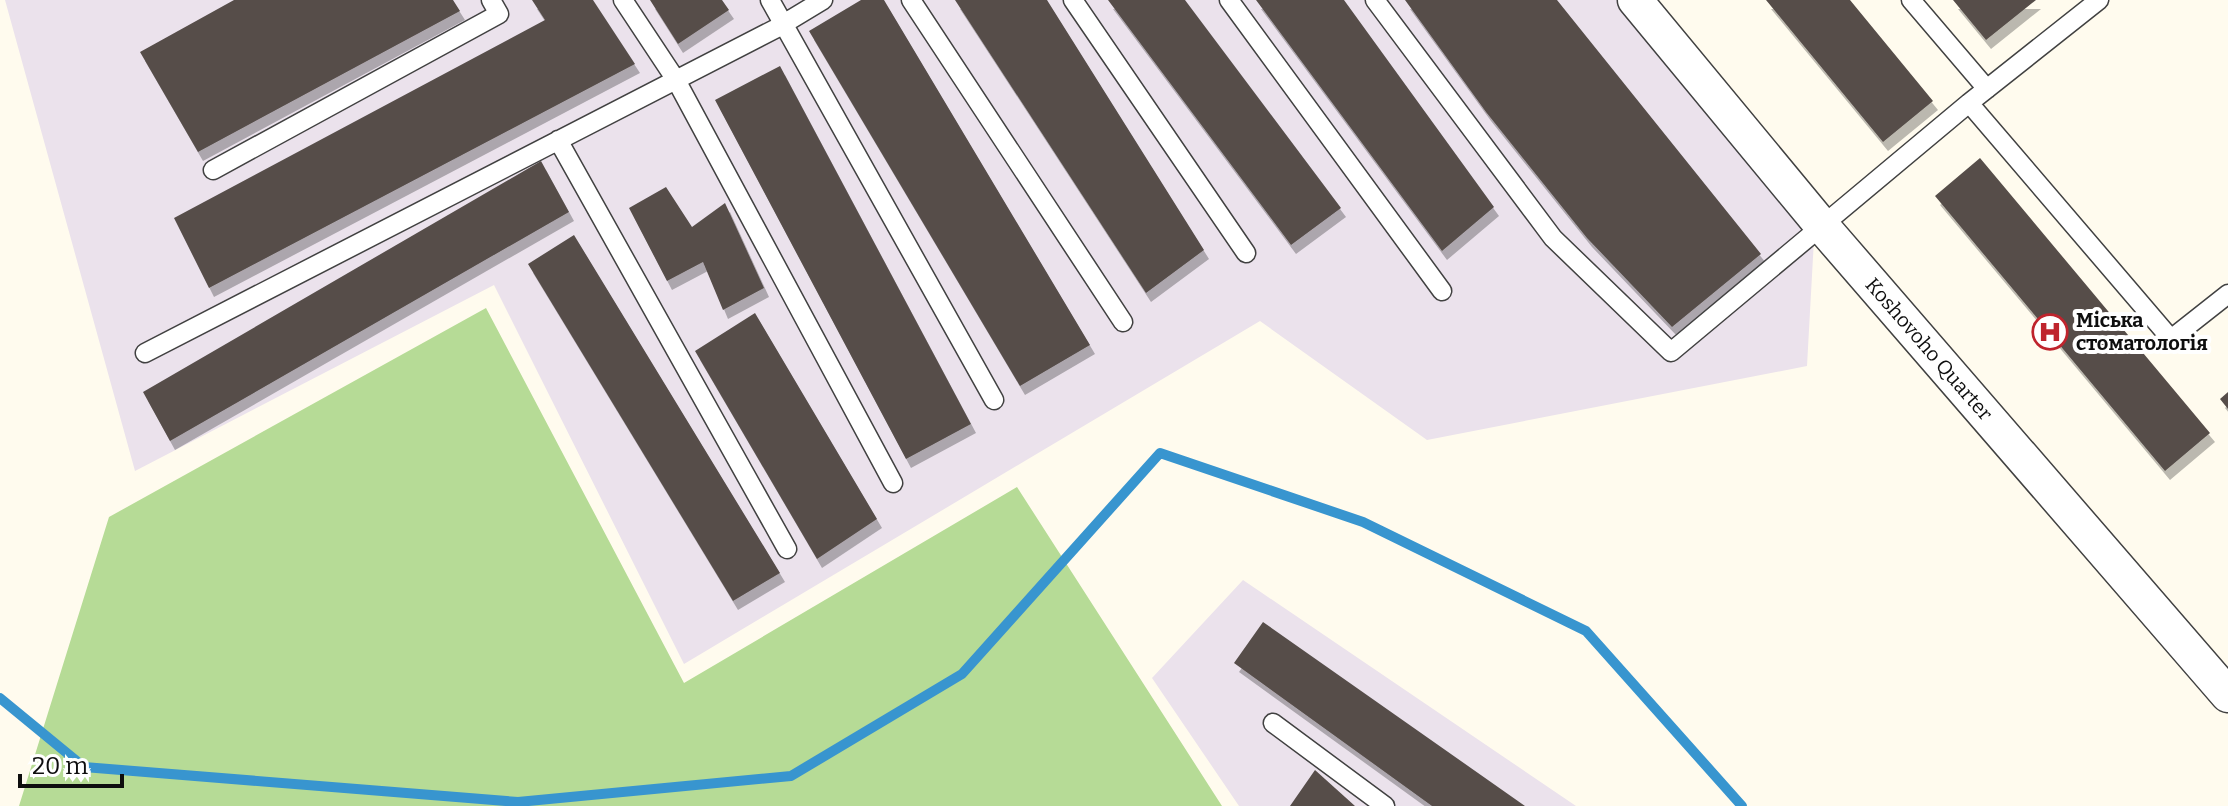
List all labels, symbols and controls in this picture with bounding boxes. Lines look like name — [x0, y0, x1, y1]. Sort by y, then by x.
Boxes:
street label: Koshovoho Quarter — [1860, 273, 1998, 425]
place label: Міська стоматологія — [2076, 308, 2208, 355]
hospital icon: Міська стоматологія — [2031, 313, 2069, 351]
scale bar — [20, 738, 122, 788]
text: 20 m — [32, 752, 88, 780]

